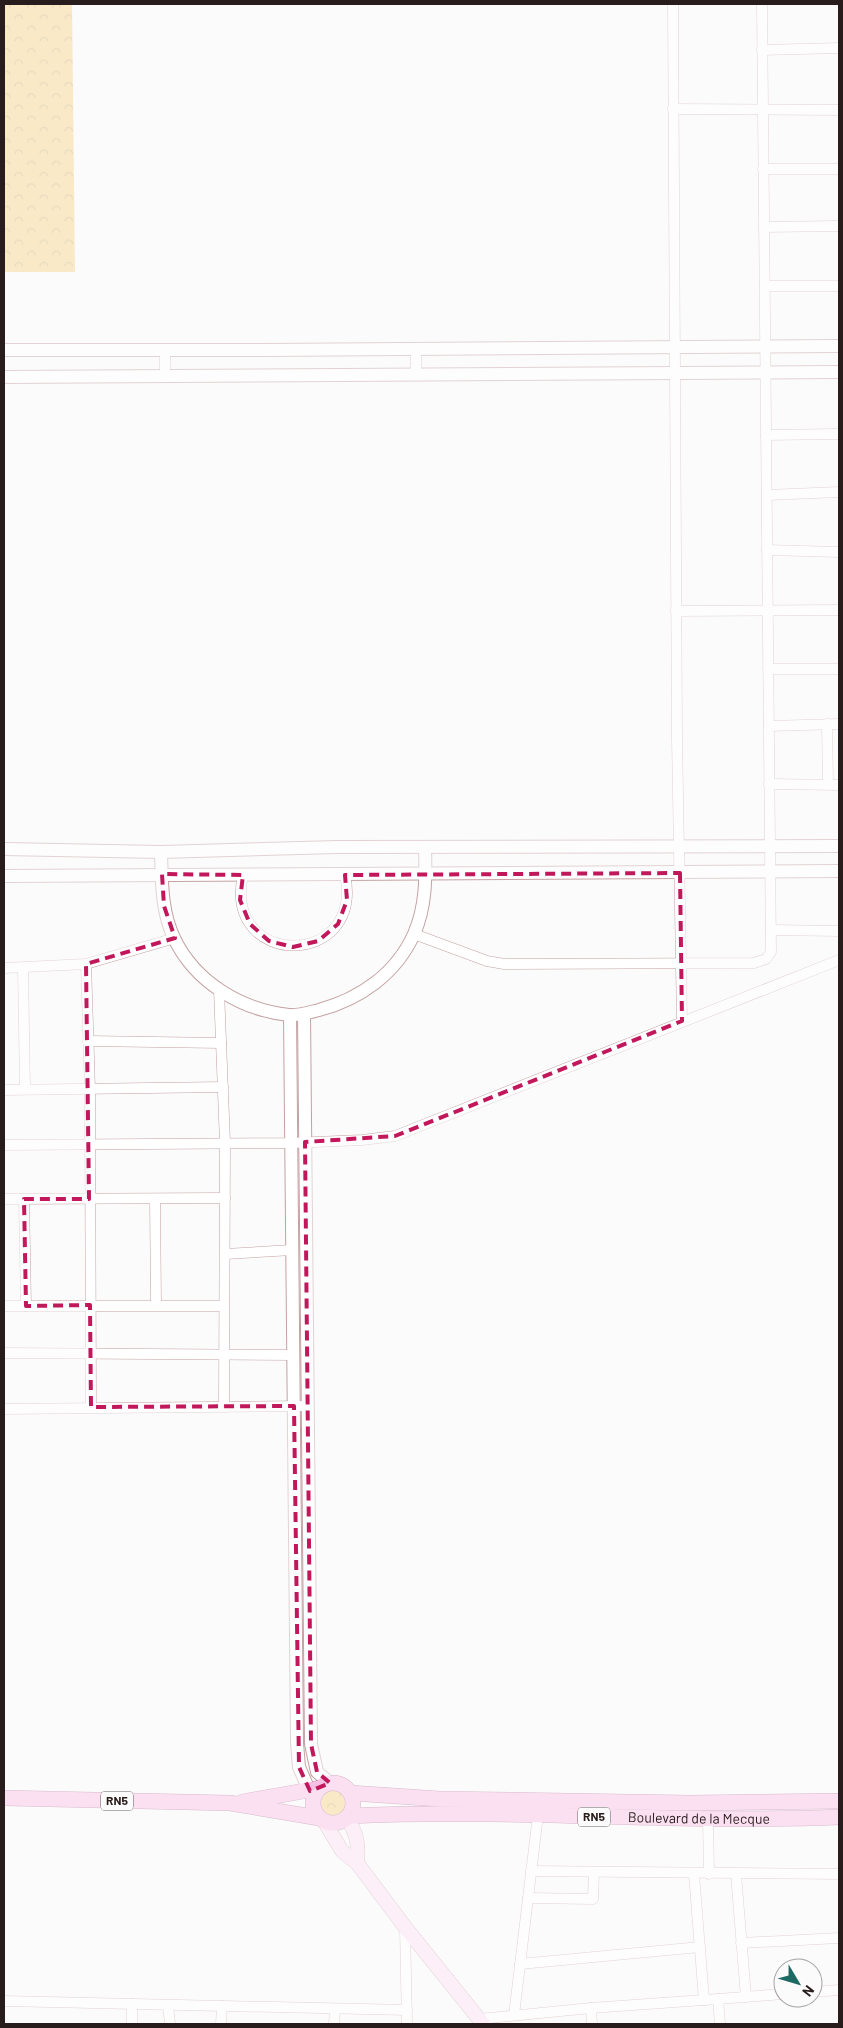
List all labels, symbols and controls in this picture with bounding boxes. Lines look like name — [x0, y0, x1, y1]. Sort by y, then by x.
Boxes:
road number: RN5 — [101, 1792, 133, 1810]
road number: RN5 — [578, 1808, 610, 1826]
street label: Boulevard de la Mecque — [628, 1808, 770, 1827]
north arrow — [773, 1958, 823, 2008]
text: N — [799, 1982, 818, 2000]

